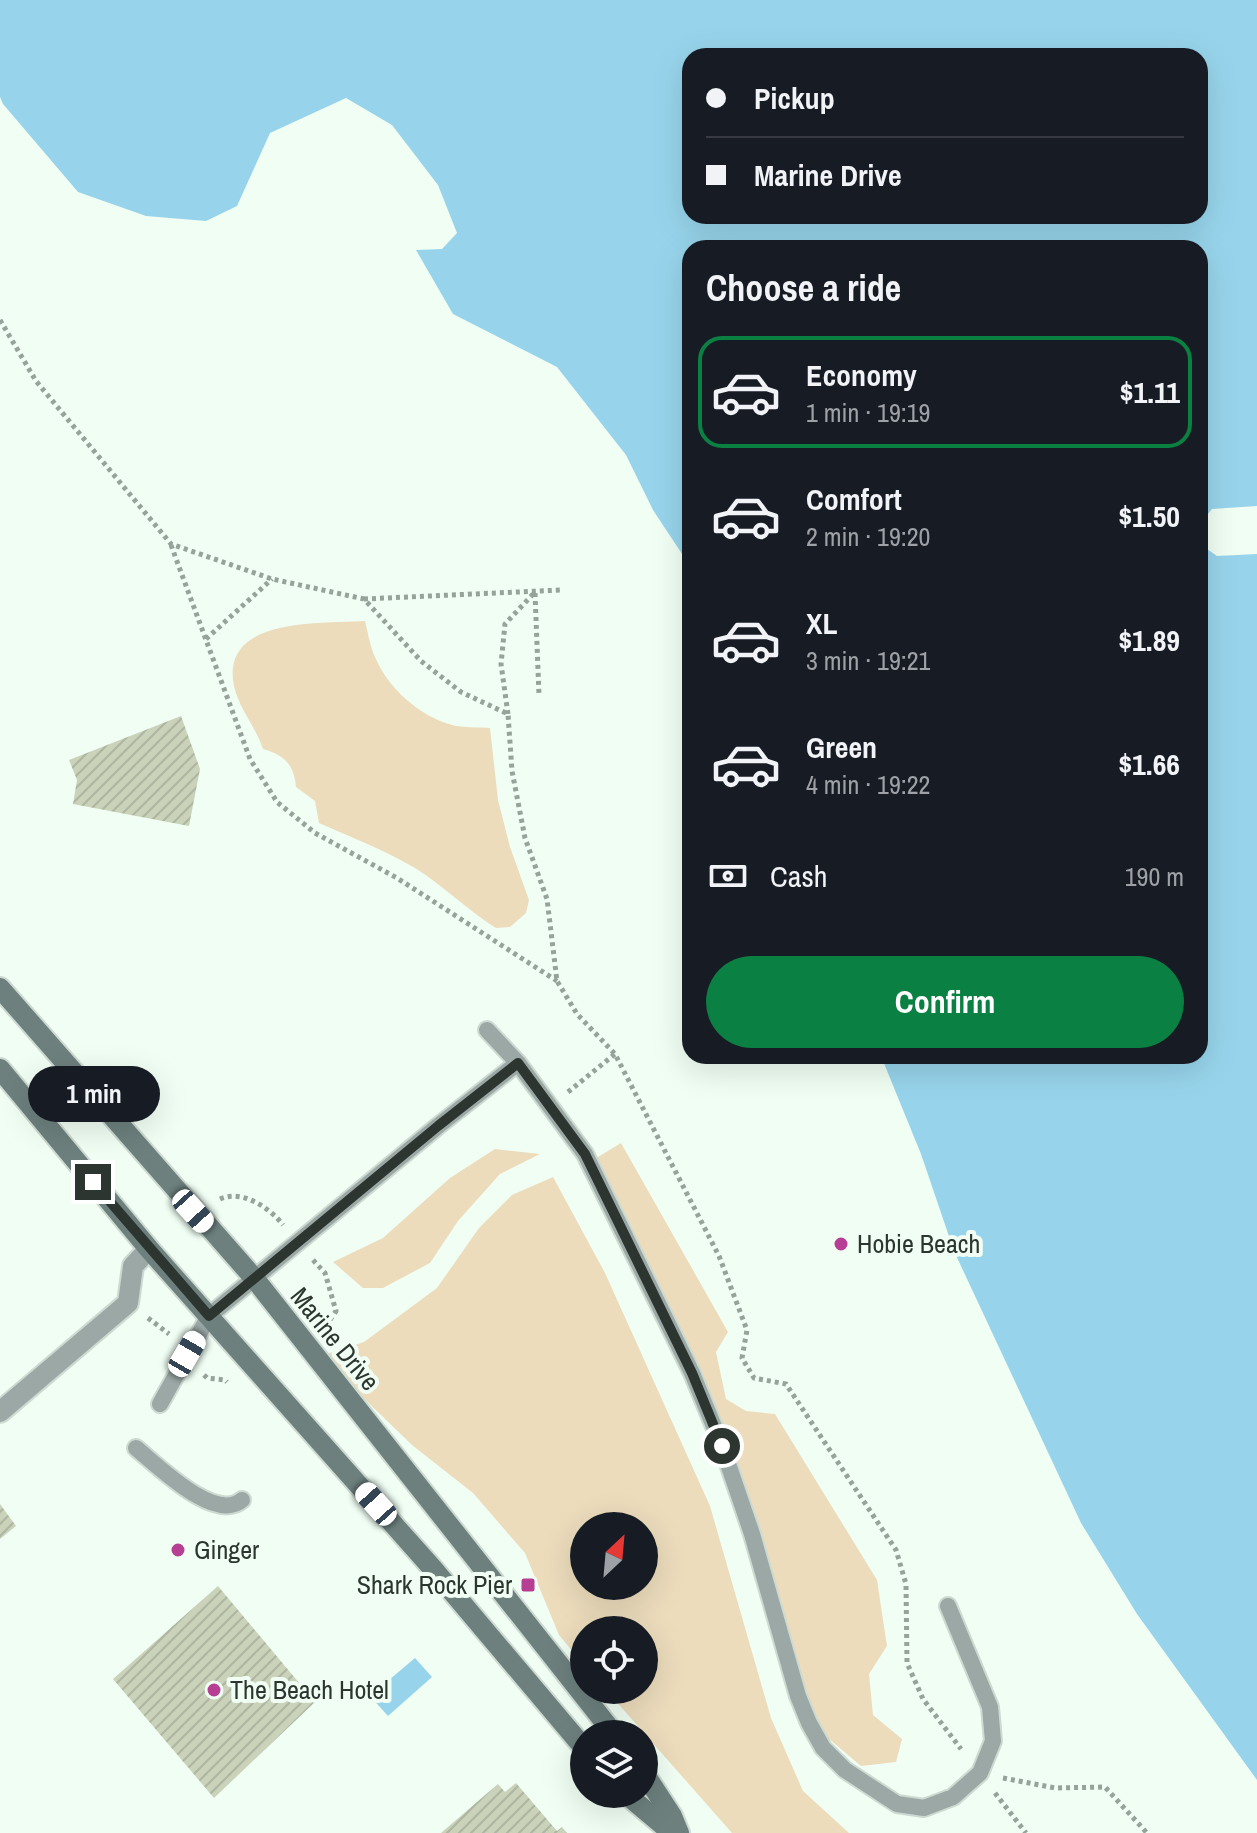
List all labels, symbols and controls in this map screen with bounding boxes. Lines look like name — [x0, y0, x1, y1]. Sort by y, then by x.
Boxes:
text: Pickup — [754, 78, 835, 118]
text: Marine Drive — [754, 155, 902, 195]
text: Choose a ride — [706, 264, 901, 312]
text: Economy — [806, 355, 917, 395]
icon: car — [710, 356, 782, 428]
text: $1.11 — [1120, 372, 1180, 412]
text: 1 min · 19:19 — [806, 395, 930, 430]
text: Comfort — [806, 479, 902, 519]
icon: car — [710, 480, 782, 552]
text: $1.50 — [1118, 496, 1180, 536]
text: 2 min · 19:20 — [806, 519, 930, 554]
text: XL — [806, 603, 837, 643]
icon: car — [710, 604, 782, 676]
text: $1.89 — [1118, 620, 1180, 660]
text: 3 min · 19:21 — [806, 643, 930, 678]
text: Green — [806, 727, 877, 767]
icon: car — [710, 728, 782, 800]
text: $1.66 — [1118, 744, 1180, 784]
text: 4 min · 19:22 — [806, 767, 930, 802]
icon: cash — [706, 854, 750, 898]
text: Cash — [770, 856, 827, 896]
text: 190 m — [1125, 859, 1184, 894]
button: Confirm — [706, 956, 1184, 1048]
callout: 1 min — [27, 1066, 159, 1122]
text: 1 min — [66, 1076, 122, 1111]
route end — [75, 1164, 111, 1200]
car — [168, 1185, 218, 1237]
place label: Hobie Beach — [857, 1226, 980, 1261]
marker: Hobie Beach — [832, 1235, 850, 1253]
street label: Marine Drive — [283, 1280, 388, 1398]
car — [165, 1327, 209, 1381]
route start — [704, 1428, 740, 1464]
car — [351, 1478, 401, 1530]
north arrow — [570, 1512, 658, 1600]
map controls — [570, 1512, 658, 1808]
place label: Ginger — [194, 1532, 259, 1567]
marker: Ginger — [169, 1541, 187, 1559]
place label: Shark Rock Pier — [357, 1567, 512, 1602]
marker: Shark Rock Pier — [519, 1576, 537, 1594]
button: locate — [570, 1616, 658, 1704]
place label: The Beach Hotel — [230, 1672, 389, 1707]
marker: The Beach Hotel — [205, 1681, 223, 1699]
button: layers — [570, 1720, 658, 1808]

